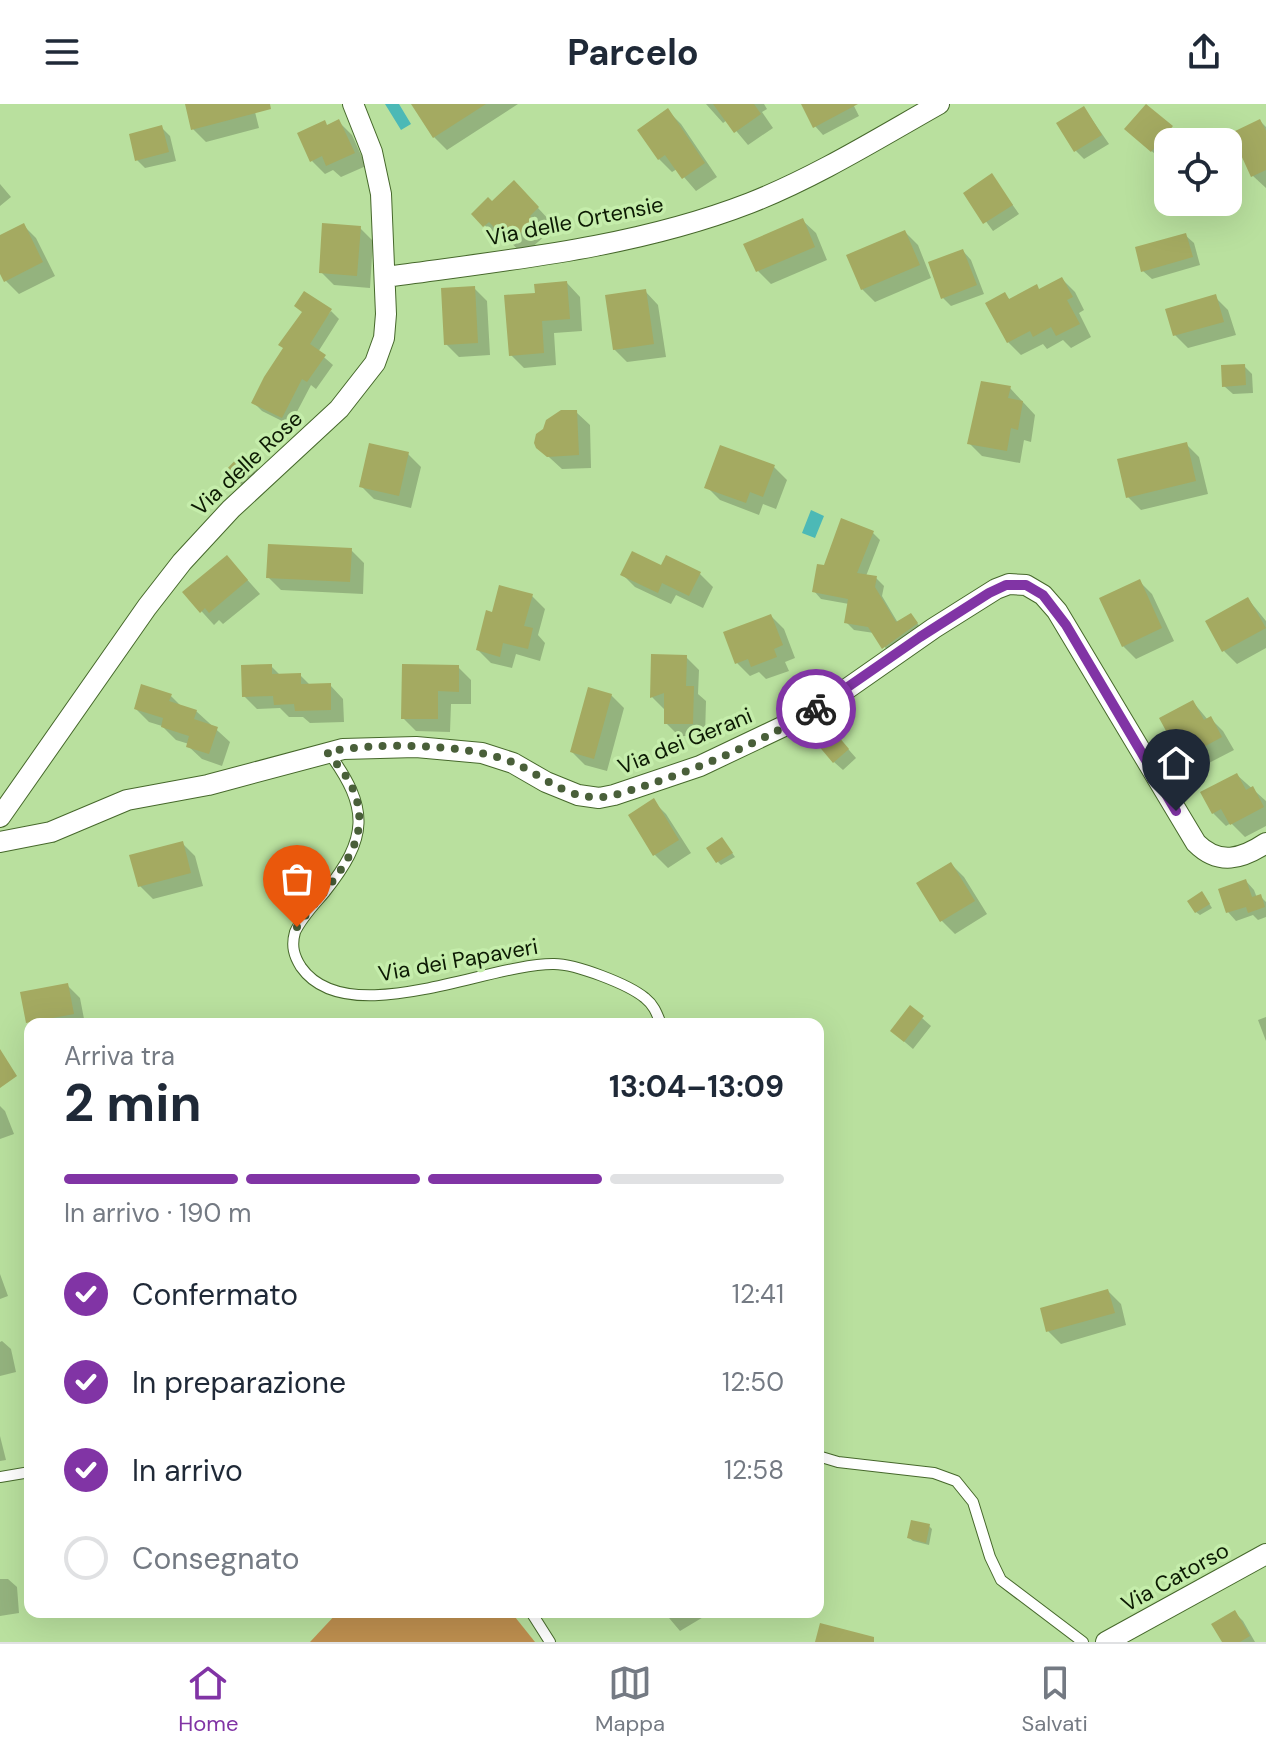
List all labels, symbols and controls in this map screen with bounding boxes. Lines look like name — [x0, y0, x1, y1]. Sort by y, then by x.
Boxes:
text: Parcelo — [567, 29, 699, 76]
icon: menu — [40, 30, 84, 74]
icon: share — [1182, 30, 1226, 74]
map controls — [1154, 128, 1242, 216]
button: locate — [1154, 128, 1242, 216]
street label: Via delle Ortensie — [484, 190, 666, 252]
street label: Via delle Rose — [185, 404, 309, 522]
courier — [776, 669, 856, 749]
icon: bike — [794, 687, 838, 731]
street label: Via dei Gerani — [614, 701, 756, 781]
pin — [1142, 729, 1210, 811]
icon: home — [1154, 741, 1198, 785]
pin — [263, 845, 331, 927]
icon: bag — [275, 857, 319, 901]
street label: Via dei Papaveri — [376, 932, 540, 988]
text: Arriva tra — [64, 1039, 175, 1073]
text: 13:04–13:09 — [609, 1067, 784, 1106]
text: 2 min — [64, 1069, 202, 1137]
text: In arrivo · 190 m — [64, 1196, 251, 1230]
icon: check — [64, 1272, 108, 1316]
text: Confermato — [132, 1275, 298, 1314]
text: 12:41 — [732, 1277, 784, 1311]
icon: check — [64, 1360, 108, 1404]
text: In preparazione — [132, 1363, 346, 1402]
text: 12:50 — [722, 1365, 784, 1399]
icon: check — [64, 1448, 108, 1492]
text: In arrivo — [132, 1451, 243, 1490]
text: 12:58 — [724, 1453, 784, 1487]
street label: Via Catorso — [1116, 1536, 1234, 1618]
text: Consegnato — [132, 1539, 300, 1578]
tab: Home — [178, 1661, 238, 1738]
tab: Mappa — [595, 1661, 665, 1738]
tab: Salvati — [1021, 1661, 1088, 1738]

